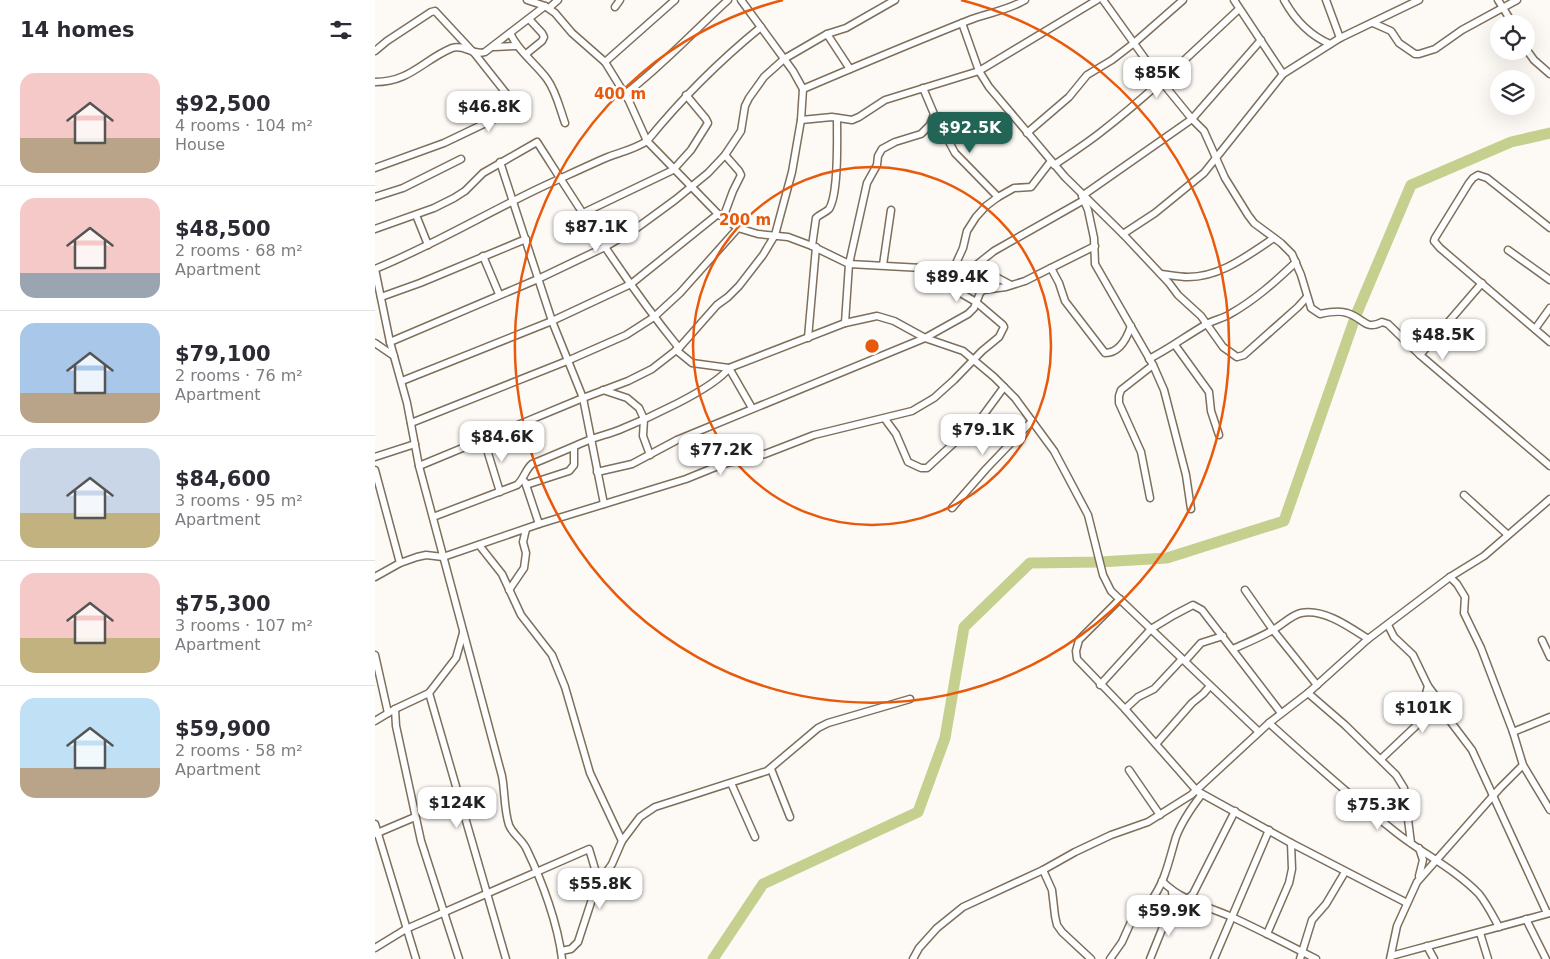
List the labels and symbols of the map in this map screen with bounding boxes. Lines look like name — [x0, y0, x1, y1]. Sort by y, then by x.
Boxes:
pin: $85K — [1127, 56, 1187, 99]
text: 400 m — [594, 85, 646, 103]
pin: $46.8K — [448, 90, 530, 133]
pin: $92.5K — [929, 112, 1011, 154]
pin: $87.1K — [555, 210, 637, 253]
text: 200 m — [719, 211, 771, 229]
pin: $89.4K — [916, 260, 998, 303]
pin: $48.5K — [1402, 318, 1484, 361]
centre of rings — [863, 337, 881, 355]
pin: $79.1K — [942, 414, 1024, 456]
pin: $84.6K — [461, 420, 543, 463]
pin: $77.2K — [680, 434, 762, 476]
pin: $101K — [1388, 692, 1458, 734]
pin: $124K — [422, 786, 492, 829]
pin: $75.3K — [1337, 788, 1419, 831]
pin: $55.8K — [559, 868, 641, 910]
pin: $59.9K — [1128, 894, 1210, 937]

